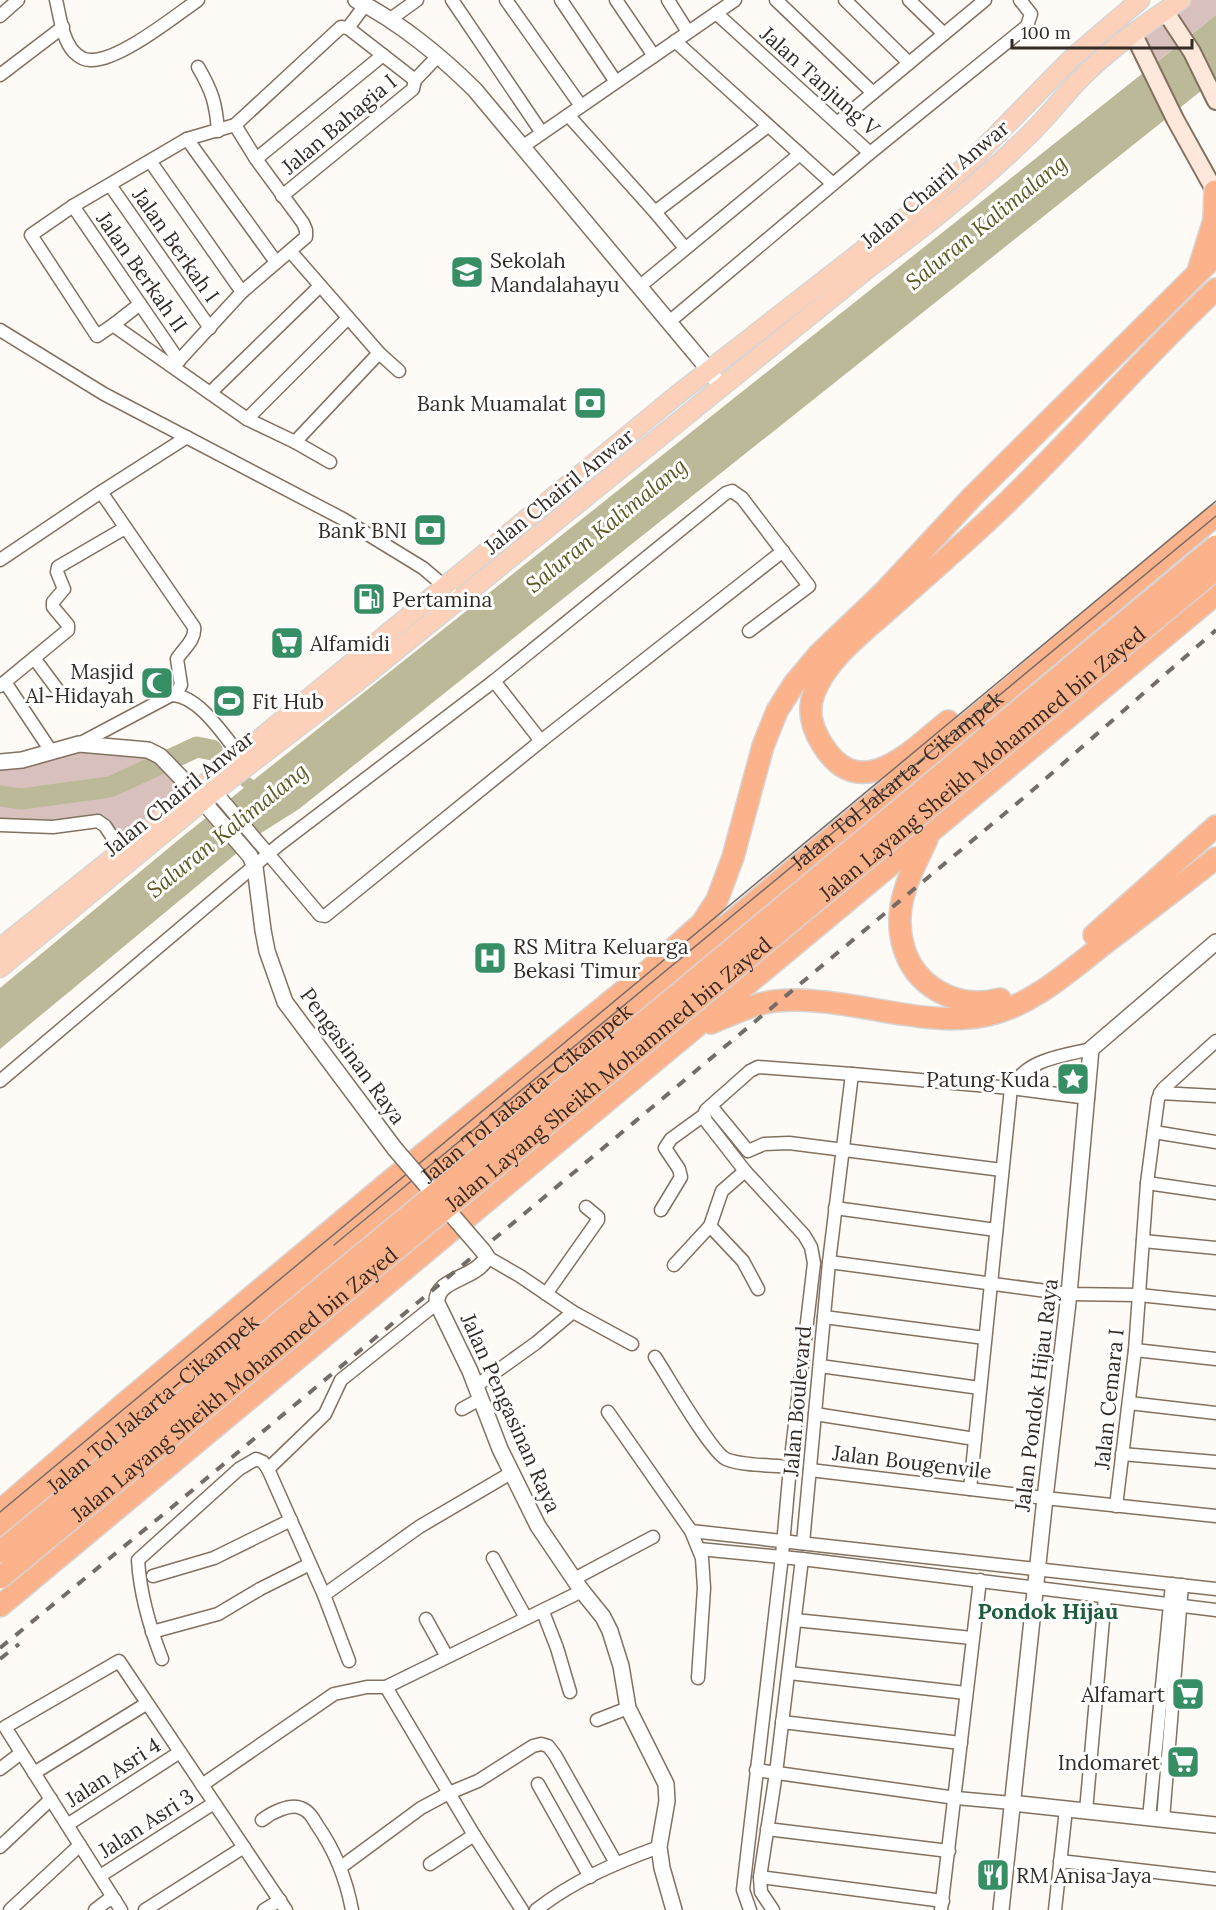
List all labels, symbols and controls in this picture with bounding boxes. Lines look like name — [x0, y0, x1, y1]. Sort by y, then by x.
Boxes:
scale bar — [1012, 12, 1192, 50]
street label: Jalan Tanjung V — [754, 20, 886, 142]
text: 100 m — [1021, 21, 1071, 44]
street label: Jalan Bahagia I — [275, 68, 402, 181]
street label: Jalan Chairil Anwar — [855, 114, 1015, 255]
water label: Saluran Kalimalang — [900, 148, 1072, 296]
street label: Jalan Berkah I — [126, 182, 225, 308]
street label: Jalan Berkah II — [90, 206, 193, 337]
place label: Sekolah Mandalahayu — [490, 247, 620, 298]
school or university icon: Sekolah Mandalahayu — [449, 254, 485, 290]
bank icon: Bank Muamalat — [572, 385, 608, 421]
place label: Bank Muamalat — [417, 390, 568, 417]
street label: Jalan Chairil Anwar — [478, 422, 640, 560]
water label: Saluran Kalimalang — [520, 451, 692, 599]
bank icon: Bank BNI — [412, 512, 448, 548]
place label: Bank BNI — [318, 517, 407, 544]
fuel station icon: Pertamina — [351, 581, 387, 617]
place label: Pertamina — [392, 586, 493, 613]
street label: Jalan Layang Sheikh Mohammed bin Zayed — [813, 620, 1151, 907]
supermarket icon: Alfamidi — [269, 625, 305, 661]
place label: Alfamidi — [309, 630, 390, 657]
place label: Masjid Al-Hidayah — [24, 658, 134, 709]
mosque icon: Masjid Al-Hidayah — [139, 665, 175, 701]
sports icon: Fit Hub — [211, 683, 247, 719]
street label: Jalan Tol Jakarta–Cikampek — [784, 684, 1009, 876]
place label: Fit Hub — [252, 688, 324, 715]
street label: Jalan Chairil Anwar — [98, 724, 260, 862]
water label: Saluran Kalimalang — [141, 756, 313, 904]
street label: Jalan Layang Sheikh Mohammed bin Zayed — [439, 930, 777, 1217]
place label: RS Mitra Keluarga Bekasi Timur — [513, 933, 689, 984]
hospital icon: RS Mitra Keluarga Bekasi Timur — [472, 940, 508, 976]
street label: Pengasinan Raya — [294, 982, 412, 1130]
street label: Jalan Tol Jakarta–Cikampek — [414, 997, 638, 1189]
place icon: Patung Kuda — [1055, 1061, 1091, 1097]
place label: Patung Kuda — [926, 1066, 1050, 1093]
street label: Jalan Layang Sheikh Mohammed bin Zayed — [65, 1241, 403, 1528]
street label: Jalan Pondok Hijau Raya — [1008, 1277, 1064, 1514]
street label: Jalan Tol Jakarta–Cikampek — [40, 1307, 264, 1500]
street label: Jalan Pengasinan Raya — [454, 1308, 567, 1517]
street label: Jalan Boulevard — [777, 1325, 817, 1478]
street label: Jalan Cemara I — [1088, 1327, 1130, 1472]
street label: Jalan Bougenvile — [830, 1439, 993, 1485]
district label: Pondok Hijau — [978, 1597, 1119, 1625]
supermarket icon: Alfamart — [1170, 1676, 1206, 1712]
place label: Alfamart — [1080, 1681, 1166, 1708]
street label: Jalan Asri 4 — [60, 1731, 166, 1813]
supermarket icon: Indomaret — [1165, 1744, 1201, 1780]
place label: Indomaret — [1058, 1749, 1161, 1776]
street label: Jalan Asri 3 — [92, 1782, 199, 1864]
restaurant icon: RM Anisa Jaya — [975, 1857, 1011, 1893]
place label: RM Anisa Jaya — [1016, 1862, 1152, 1889]

